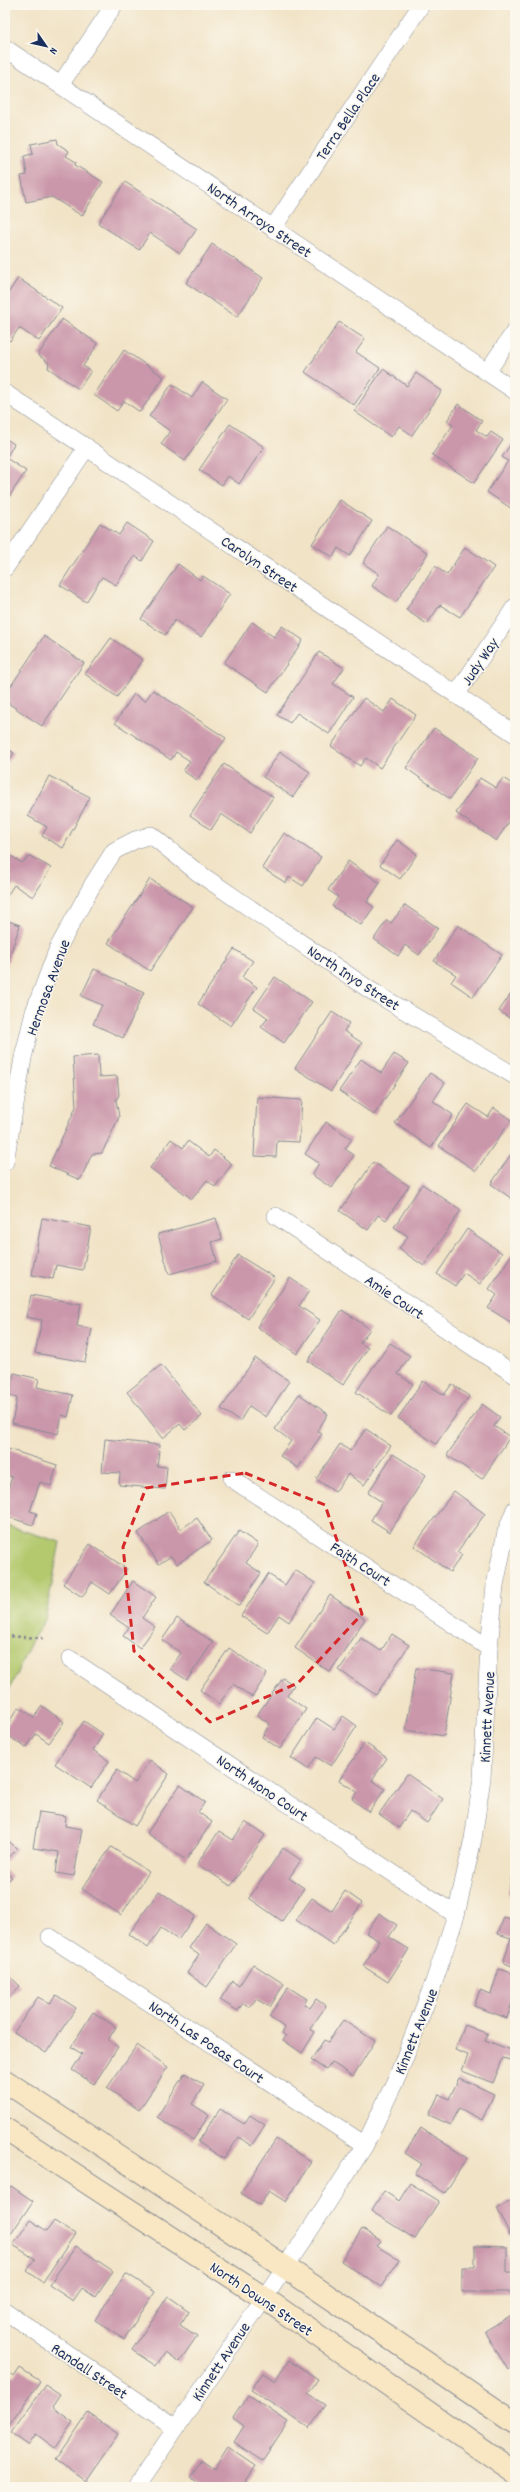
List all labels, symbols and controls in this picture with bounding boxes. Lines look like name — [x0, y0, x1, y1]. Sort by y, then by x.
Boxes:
north arrow — [26, 26, 66, 66]
text: N — [44, 44, 61, 58]
street label: Terra Bella Place — [311, 69, 387, 166]
street label: North Arroyo Street — [202, 178, 316, 265]
street label: Carolyn Street — [215, 531, 302, 599]
street label: Judy Way — [457, 633, 506, 691]
street label: Hermosa Avenue — [21, 936, 77, 1039]
street label: North Inyo Street — [302, 940, 404, 1018]
street label: Amie Court — [359, 1270, 428, 1326]
street label: Faith Court — [325, 1537, 395, 1593]
street label: Kinnett Avenue — [475, 1671, 502, 1763]
street label: North Mono Court — [211, 1750, 312, 1828]
street label: Kinnett Avenue — [390, 1985, 445, 2079]
street label: North Las Posas Court — [143, 1996, 268, 2090]
street label: North Downs Street — [204, 2257, 317, 2343]
street label: Kinnett Avenue — [187, 2318, 257, 2407]
street label: Randall Street — [46, 2338, 132, 2406]

